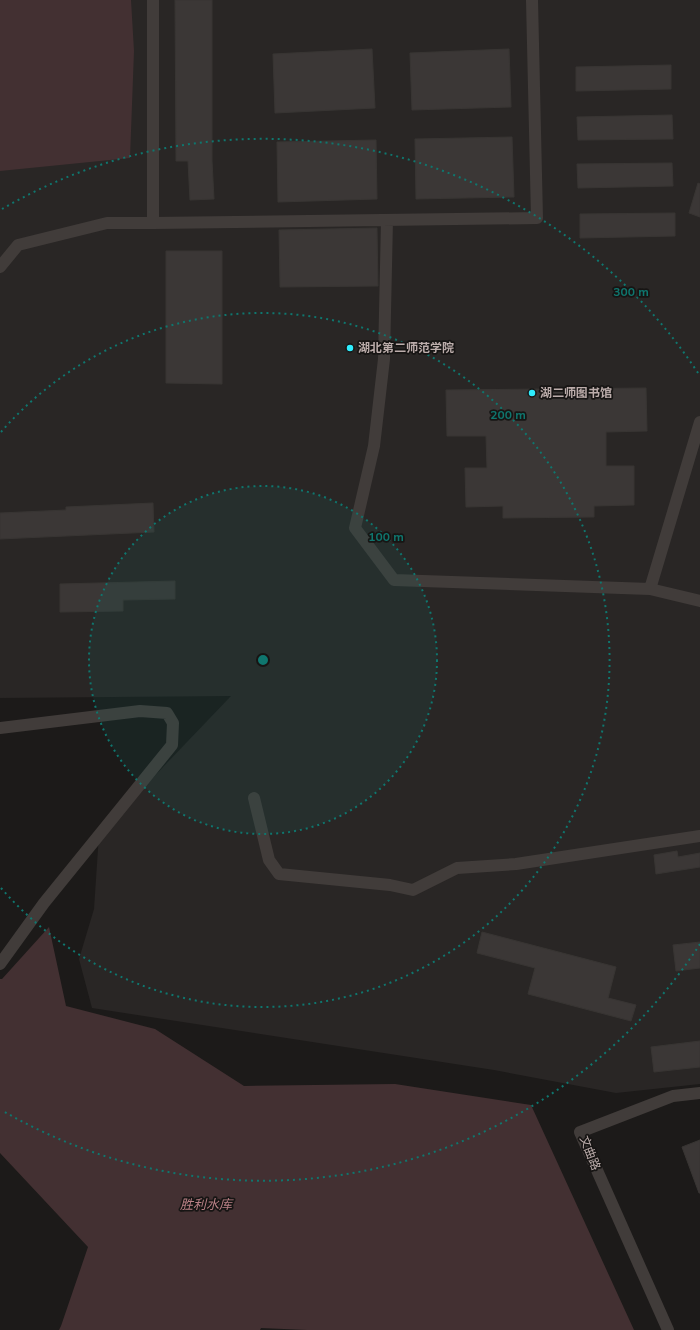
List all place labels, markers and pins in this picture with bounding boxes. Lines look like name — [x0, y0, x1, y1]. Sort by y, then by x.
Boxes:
place label: 湖北第二师范学院 — [358, 340, 454, 356]
marker: 湖北第二师范学院 — [345, 343, 355, 353]
place label: 湖二师图书馆 — [540, 385, 612, 401]
marker: 湖二师图书馆 — [527, 388, 537, 398]
centre of rings — [256, 653, 270, 667]

